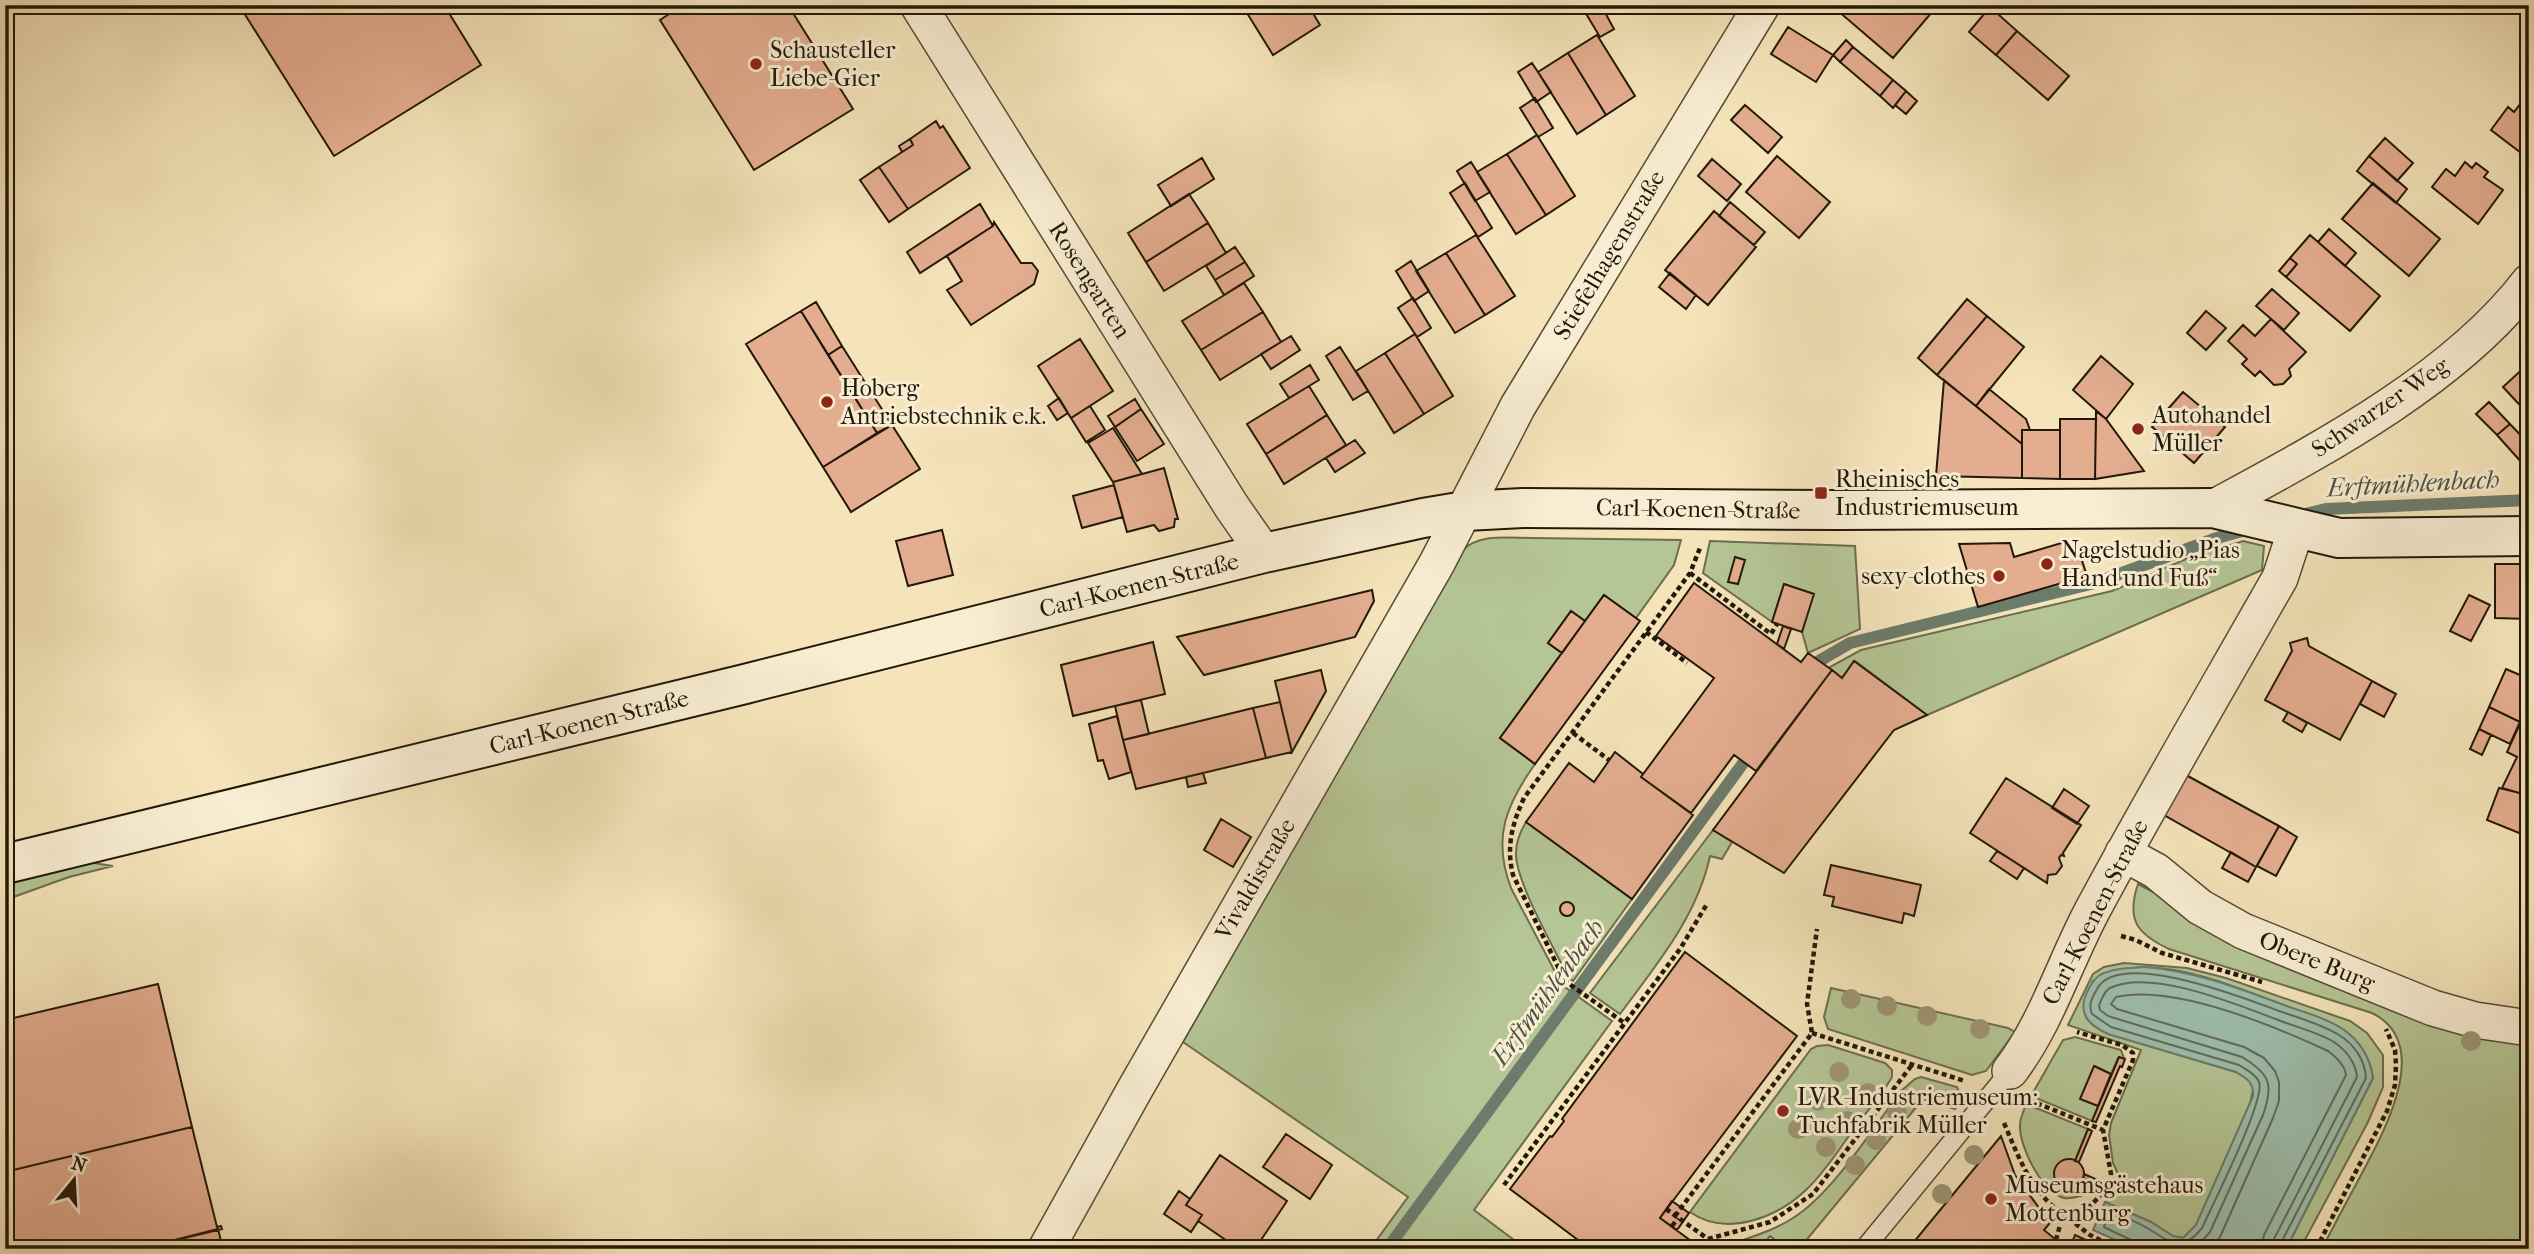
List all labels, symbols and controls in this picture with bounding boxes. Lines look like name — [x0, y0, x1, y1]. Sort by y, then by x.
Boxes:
place label: Schausteller Liebe-Gier — [770, 36, 896, 92]
marker: Schausteller Liebe-Gier — [748, 56, 764, 72]
street label: Stiefelhagenstraße — [1547, 165, 1671, 345]
street label: Rosengarten — [1043, 216, 1137, 344]
street label: Schwarzer Weg — [2306, 350, 2455, 463]
place label: Hoberg Antriebstechnik e.k. — [840, 374, 1046, 430]
marker: Hoberg Antriebstechnik e.k. — [819, 394, 835, 410]
place label: Autohandel Müller — [2151, 401, 2272, 457]
marker: Autohandel Müller — [2130, 421, 2146, 437]
water label: Erftmühlenbach — [2324, 463, 2500, 504]
place label: Rheinisches Industriemuseum — [1835, 465, 2019, 521]
marker: Rheinisches Industriemuseum — [1813, 485, 1829, 501]
street label: Carl-Koenen-Straße — [1596, 493, 1801, 525]
place label: Nagelstudio „Pias Hand und Fuß“ — [2061, 536, 2240, 592]
street label: Carl-Koenen-Straße — [1036, 547, 1242, 623]
marker: Nagelstudio „Pias Hand und Fuß“ — [2039, 556, 2055, 572]
place label: sexy-clothes — [1861, 562, 1985, 590]
marker: sexy-clothes — [1991, 568, 2007, 584]
street label: Carl-Koenen-Straße — [486, 684, 692, 760]
street label: Vivaldistraße — [1208, 813, 1301, 946]
street label: Carl-Koenen-Straße — [2036, 814, 2154, 1009]
water label: Erftmühlenbach — [1483, 913, 1611, 1073]
street label: Obere Burg — [2255, 925, 2380, 997]
place label: LVR-Industriemuseum: Tuchfabrik Müller — [1797, 1083, 2038, 1139]
marker: LVR-Industriemuseum: Tuchfabrik Müller — [1775, 1103, 1791, 1119]
north arrow — [38, 1146, 108, 1216]
text: N — [69, 1152, 90, 1178]
place label: Museumsgästehaus Mottenburg — [2005, 1171, 2204, 1227]
marker: Museumsgästehaus Mottenburg — [1983, 1191, 1999, 1207]

